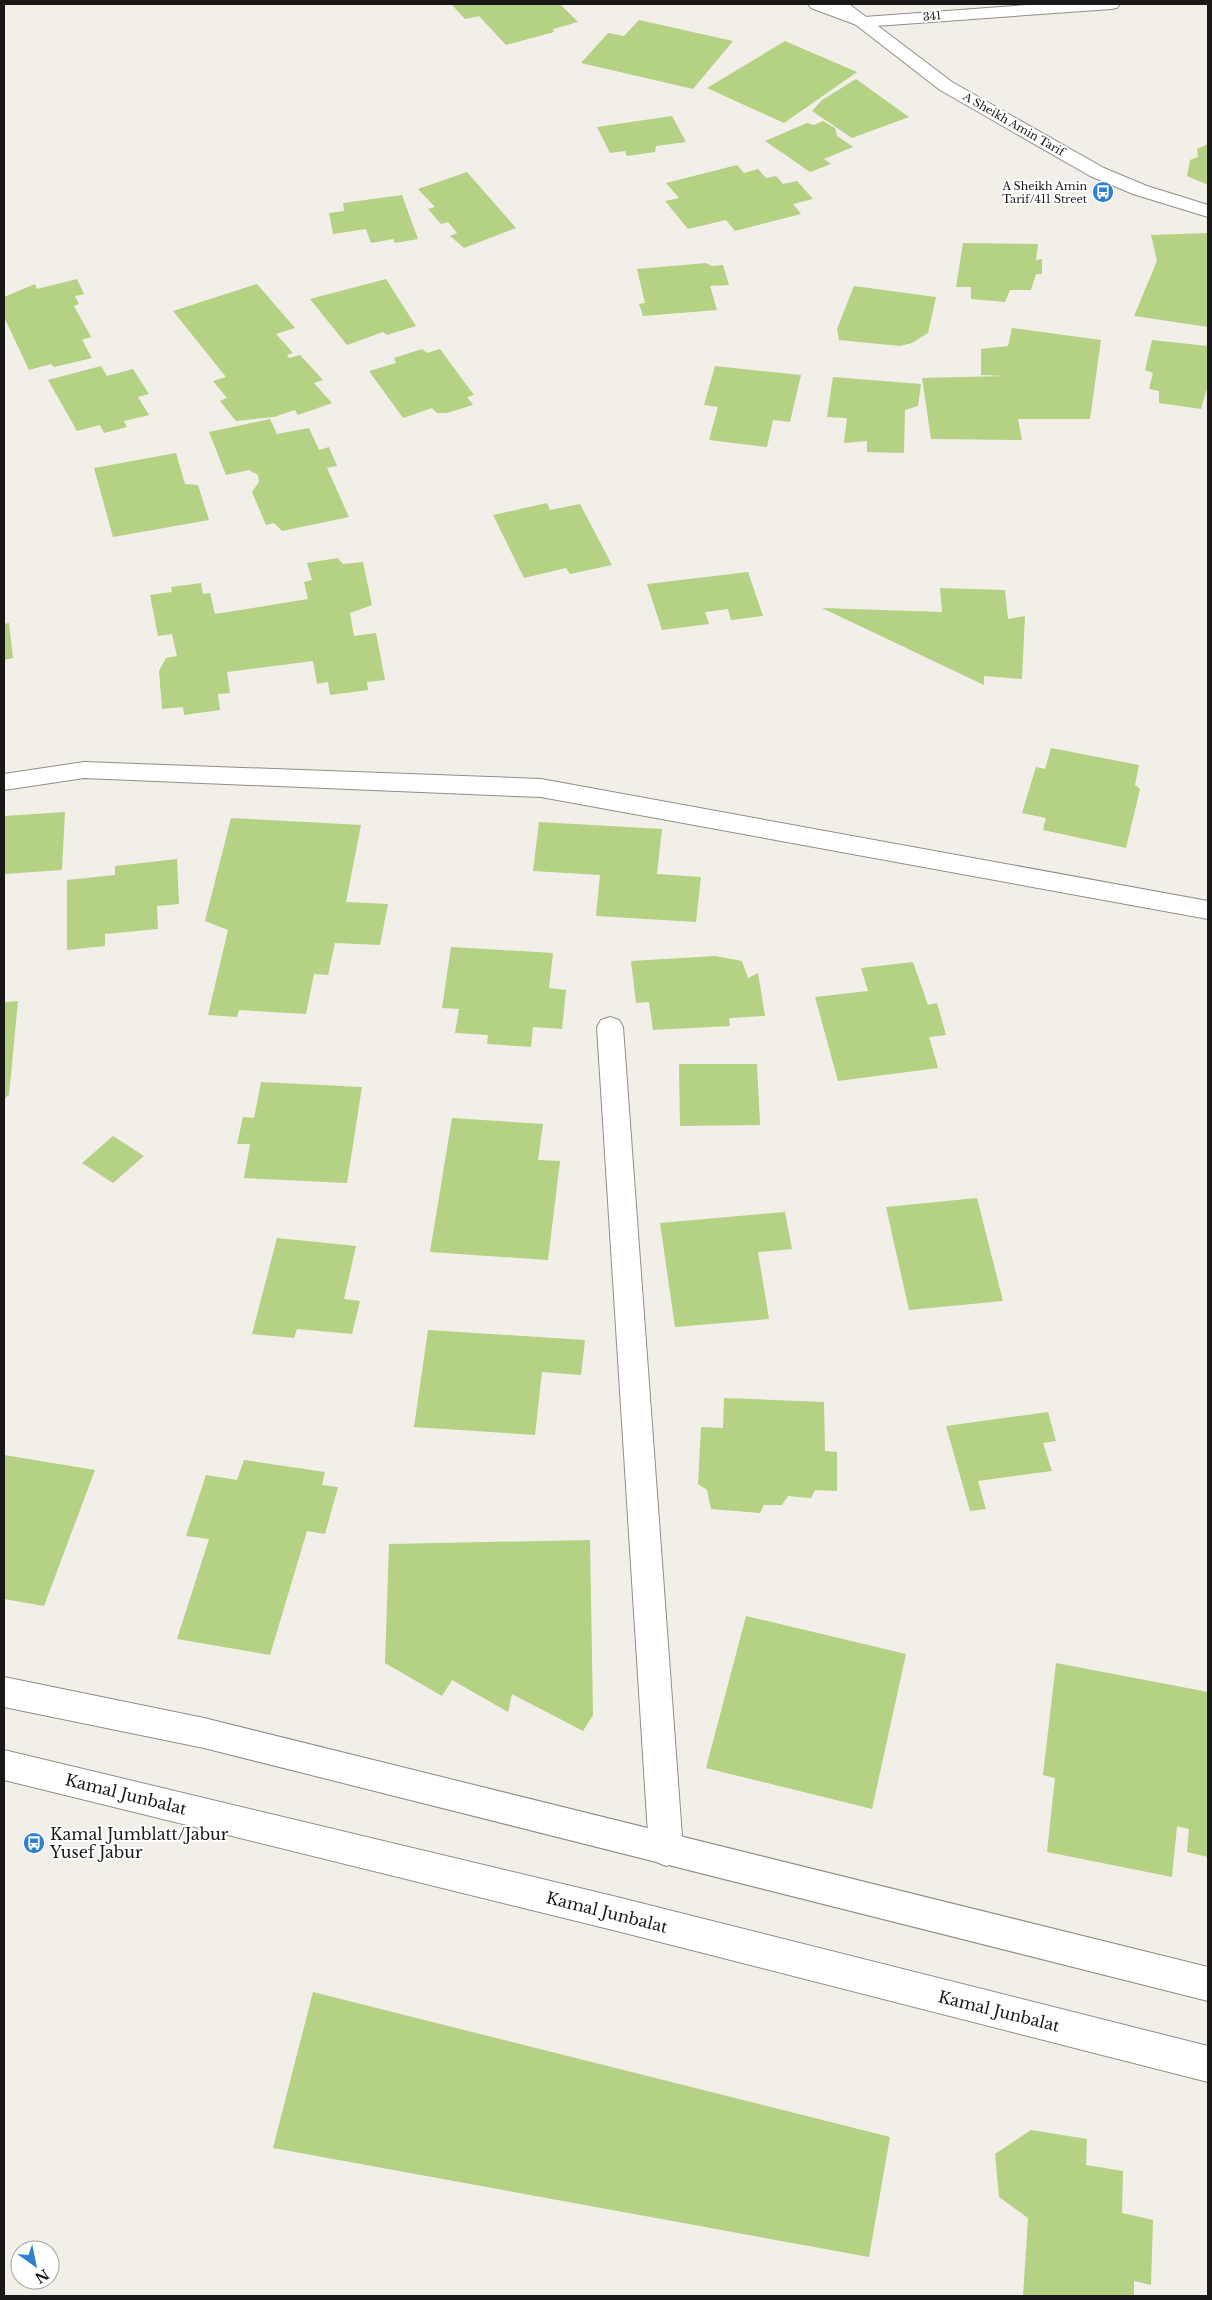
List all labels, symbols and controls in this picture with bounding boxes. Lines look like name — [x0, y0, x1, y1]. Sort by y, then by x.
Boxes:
street label: 341 — [922, 8, 942, 24]
street label: A Sheikh Amin Tarif — [960, 89, 1068, 159]
place label: A Sheikh Amin Tarif/411 Street — [1001, 179, 1088, 206]
bus stop icon: A Sheikh Amin Tarif/411 Street — [1091, 180, 1115, 204]
street label: Kamal Junbalat — [63, 1769, 189, 1819]
place label: Kamal Jumblatt/Jabur Yusef Jabur — [49, 1824, 229, 1862]
bus stop icon: Kamal Jumblatt/Jabur Yusef Jabur — [22, 1831, 46, 1855]
street label: Kamal Junbalat — [544, 1887, 670, 1937]
street label: Kamal Junbalat — [936, 1986, 1062, 2036]
north arrow — [10, 2240, 60, 2290]
text: N — [32, 2265, 53, 2287]

